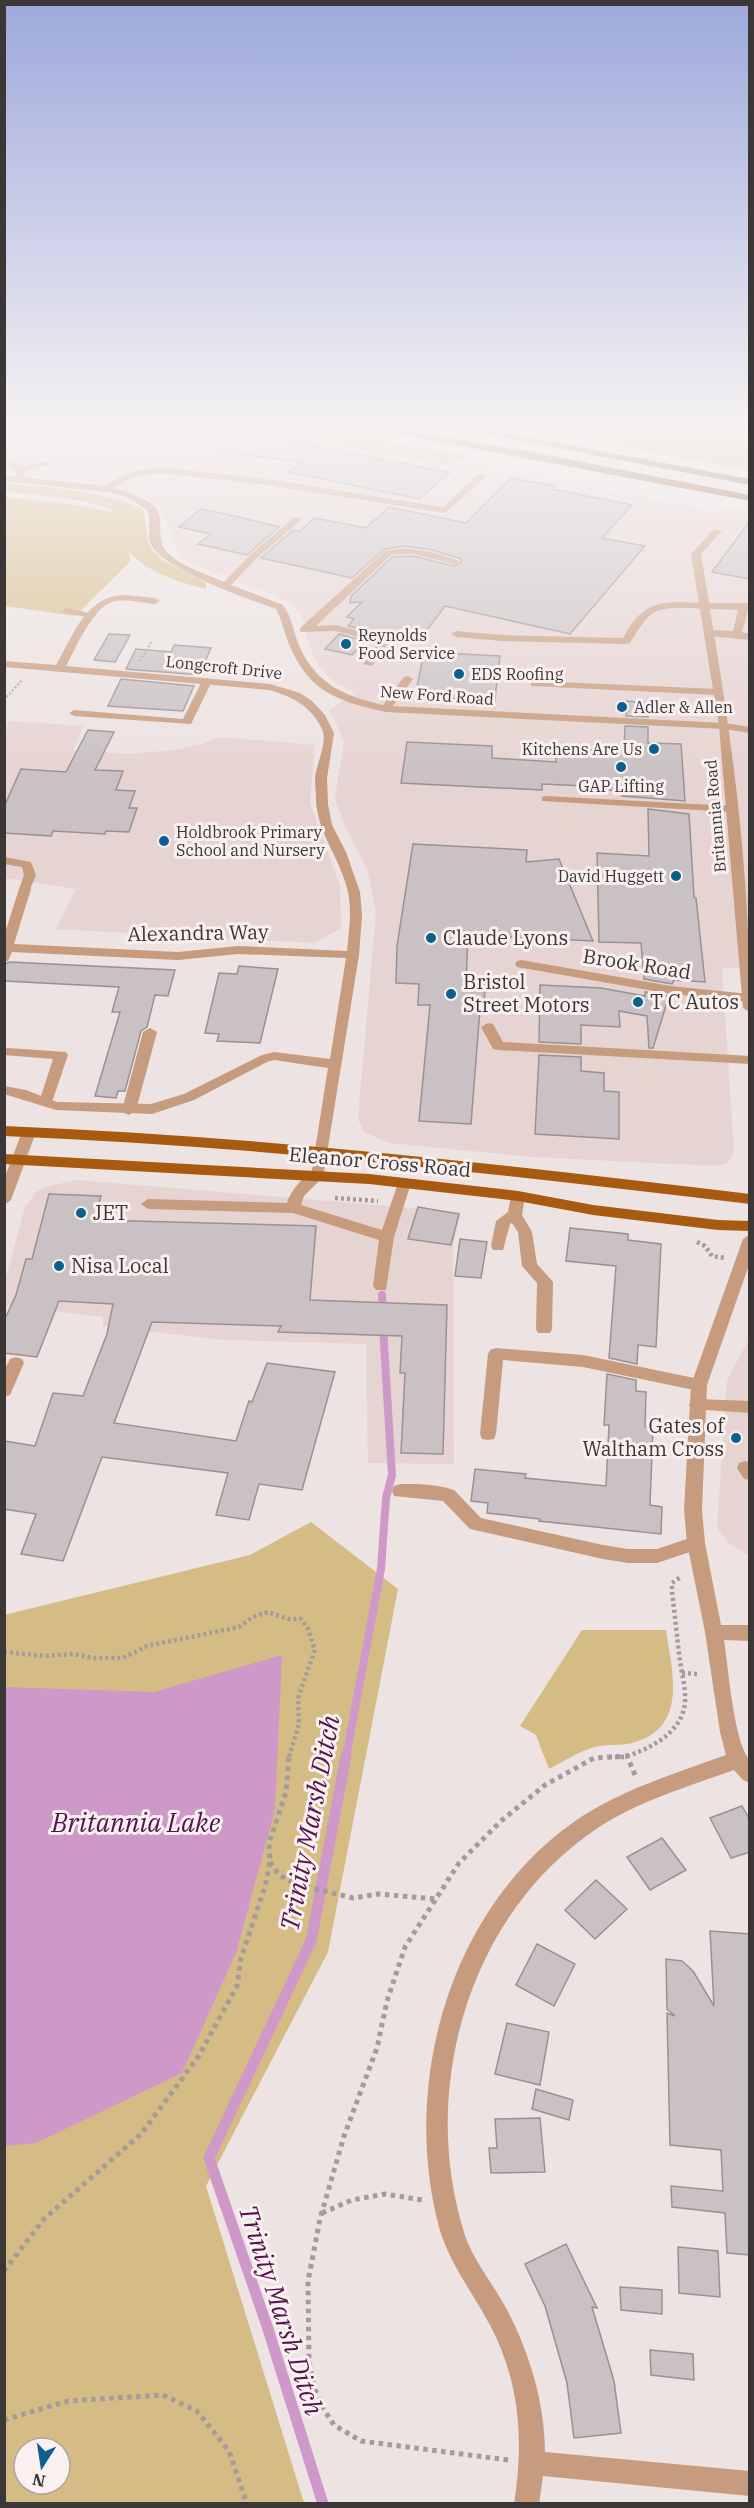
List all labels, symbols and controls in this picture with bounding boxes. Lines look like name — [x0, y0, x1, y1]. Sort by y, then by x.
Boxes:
place label: Reynolds Food Service — [358, 625, 455, 663]
marker: Reynolds Food Service — [339, 637, 353, 651]
street label: Longcroft Drive — [165, 651, 283, 683]
place label: EDS Roofing — [471, 664, 564, 684]
marker: EDS Roofing — [452, 667, 466, 681]
street label: New Ford Road — [379, 681, 495, 709]
place label: Adler & Allen — [634, 697, 733, 717]
marker: Adler & Allen — [615, 700, 629, 714]
place label: Kitchens Are Us — [522, 739, 642, 759]
marker: Kitchens Are Us — [647, 742, 661, 756]
street label: Britannia Road — [700, 758, 730, 873]
marker: GAP Lifting — [614, 760, 628, 774]
place label: GAP Lifting — [578, 776, 664, 796]
place label: Holdbrook Primary School and Nursery — [176, 822, 325, 860]
marker: Holdbrook Primary School and Nursery — [157, 834, 171, 848]
place label: David Huggett — [558, 866, 664, 886]
marker: David Huggett — [669, 869, 683, 883]
street label: Alexandra Way — [127, 918, 269, 947]
place label: Claude Lyons — [443, 924, 568, 951]
marker: Claude Lyons — [424, 931, 438, 945]
street label: Brook Road — [581, 942, 693, 985]
place label: Bristol Street Motors — [463, 968, 590, 1018]
marker: Bristol Street Motors — [444, 987, 458, 1001]
place label: T C Autos — [650, 988, 739, 1015]
marker: T C Autos — [631, 995, 645, 1009]
street label: Eleanor Cross Road — [288, 1140, 472, 1183]
place label: JET — [93, 1199, 128, 1226]
marker: JET — [74, 1206, 88, 1220]
place label: Nisa Local — [71, 1252, 169, 1279]
marker: Nisa Local — [52, 1259, 66, 1273]
place label: Gates of Waltham Cross — [583, 1412, 725, 1462]
marker: Gates of Waltham Cross — [729, 1431, 743, 1445]
water label: Trinity Marsh Ditch — [271, 1711, 347, 1934]
water label: Britannia Lake — [51, 1805, 221, 1839]
water label: Trinity Marsh Ditch — [232, 2200, 332, 2420]
north arrow — [12, 2436, 72, 2496]
text: N — [31, 2470, 47, 2492]

